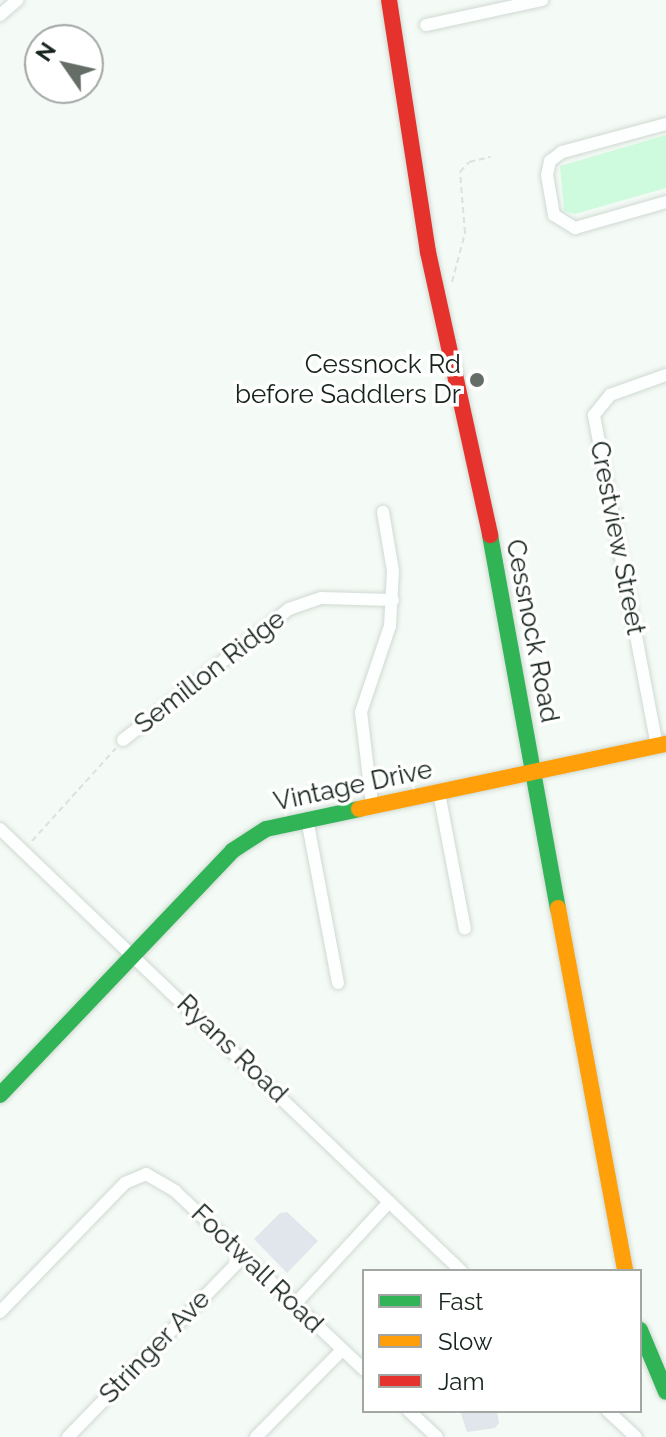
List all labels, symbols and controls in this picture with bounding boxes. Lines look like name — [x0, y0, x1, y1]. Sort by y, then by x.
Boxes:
north arrow — [24, 24, 104, 104]
text: N — [30, 37, 61, 66]
place label: Cessnock Rd before Saddlers Dr — [235, 349, 461, 410]
marker: Cessnock Rd before Saddlers Dr — [468, 371, 486, 389]
street label: Crestview Street — [583, 438, 651, 638]
street label: Cessnock Road — [499, 537, 565, 725]
street label: Semillon Ridge — [129, 604, 291, 740]
street label: Vintage Drive — [271, 754, 435, 818]
street label: Ryans Road — [170, 989, 294, 1109]
street label: Footwall Road — [184, 1198, 330, 1340]
legend — [362, 1269, 642, 1413]
street label: Stringer Ave — [93, 1283, 217, 1411]
text: Fast — [438, 1287, 483, 1316]
text: Slow — [438, 1327, 492, 1356]
text: Jam — [438, 1367, 484, 1396]

